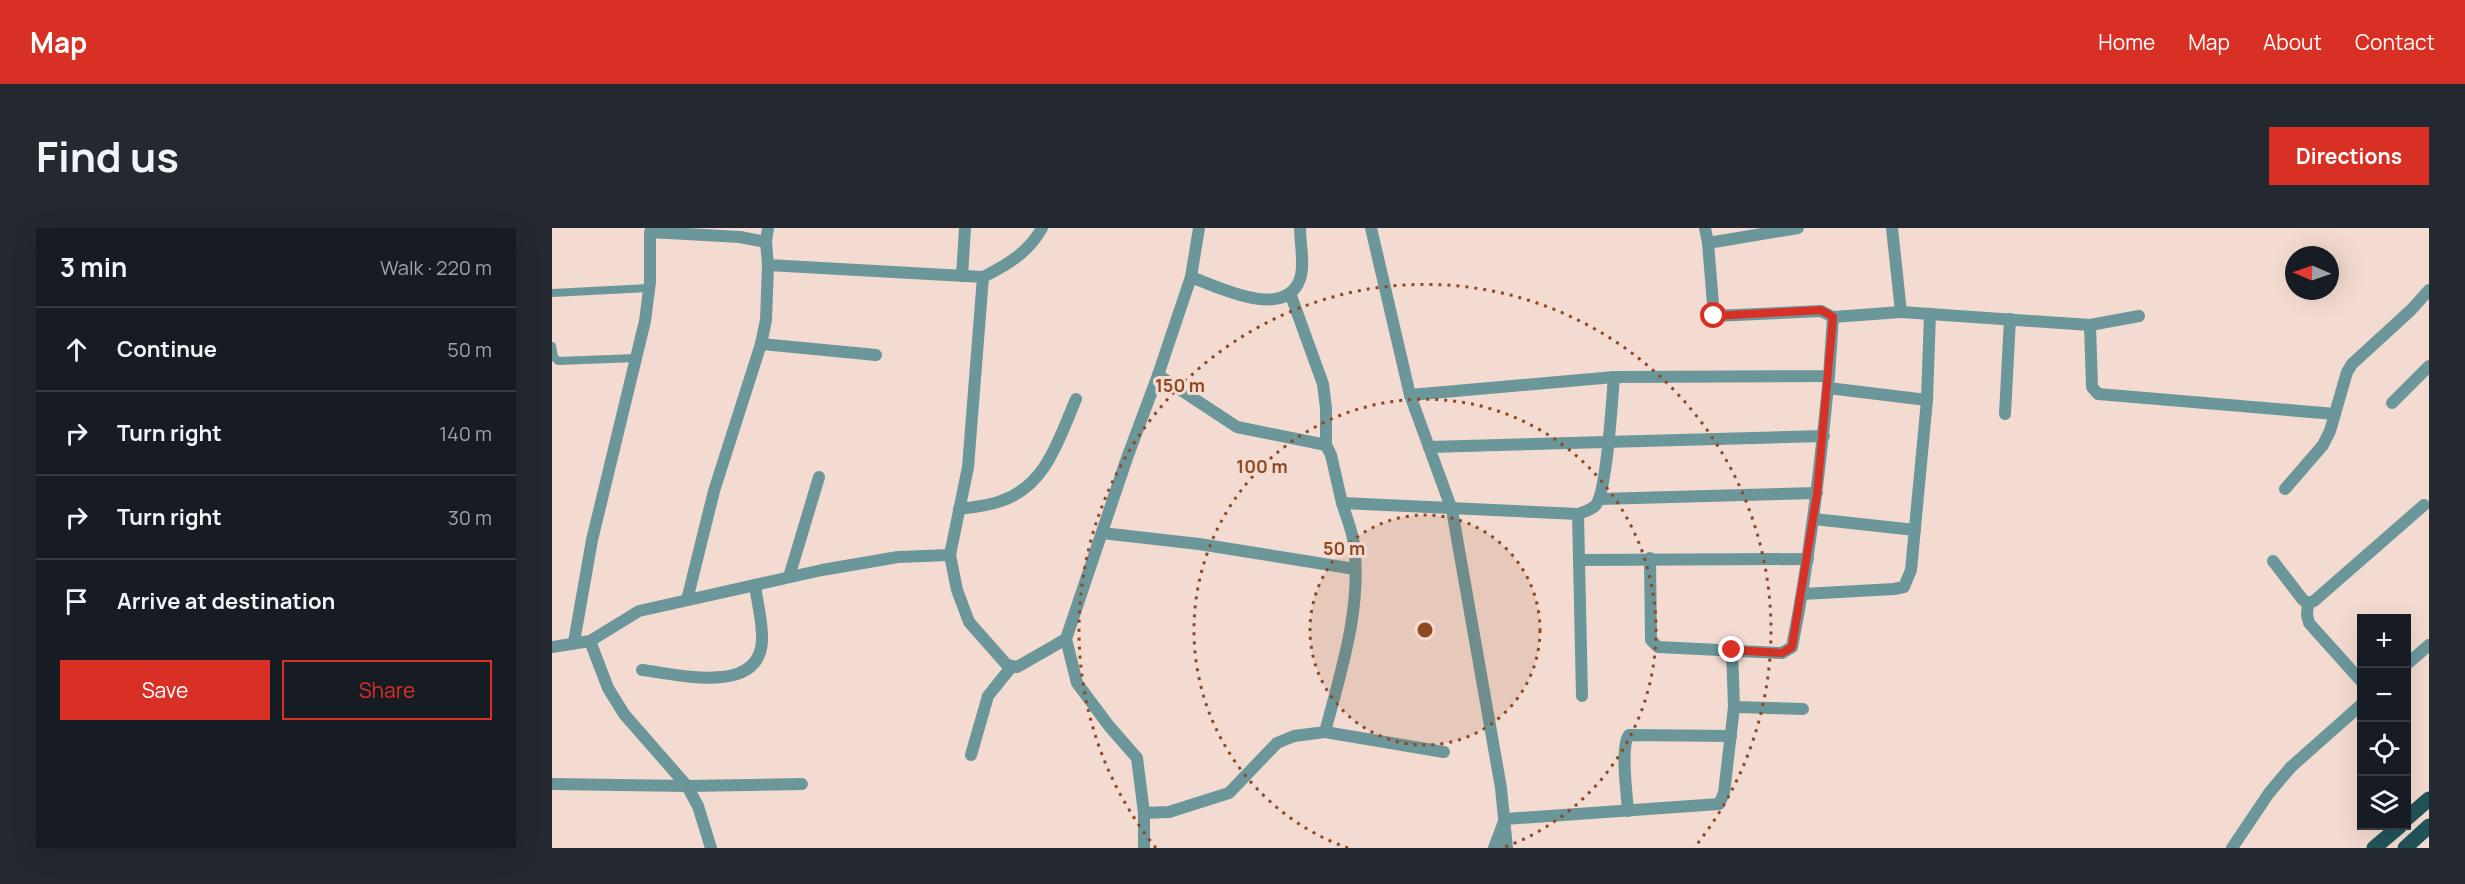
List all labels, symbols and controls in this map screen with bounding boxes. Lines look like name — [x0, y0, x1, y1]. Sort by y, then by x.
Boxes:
text: Map — [30, 23, 87, 61]
text: Home — [2098, 28, 2155, 56]
text: Map — [2188, 28, 2230, 56]
text: About — [2263, 28, 2322, 56]
text: Contact — [2355, 28, 2435, 56]
text: Find us — [36, 127, 179, 185]
button: Directions — [2269, 127, 2429, 185]
north arrow — [2285, 246, 2339, 300]
text: 3 min — [60, 249, 127, 285]
text: Walk · 220 m — [380, 254, 492, 281]
route start — [1700, 302, 1726, 328]
icon: ahead — [60, 333, 93, 366]
text: Continue — [117, 334, 217, 364]
text: 50 m — [447, 336, 492, 363]
text: 150 m — [1155, 373, 1205, 397]
icon: right — [60, 417, 93, 450]
text: Turn right — [117, 418, 222, 448]
text: 140 m — [439, 420, 492, 447]
text: 100 m — [1236, 454, 1288, 478]
icon: right — [60, 501, 93, 534]
text: Turn right — [117, 502, 222, 532]
text: 30 m — [448, 504, 492, 531]
text: 50 m — [1323, 536, 1365, 560]
icon: arrive — [60, 585, 93, 618]
text: Arrive at destination — [117, 586, 335, 616]
map controls — [2357, 614, 2411, 830]
button: + — [2357, 614, 2411, 668]
centre of rings — [1415, 620, 1435, 640]
route end — [1718, 636, 1744, 662]
button: Save — [60, 660, 270, 720]
button: Share — [282, 660, 492, 720]
button: − — [2357, 668, 2411, 722]
button: locate — [2357, 722, 2411, 776]
button: layers — [2357, 776, 2411, 830]

